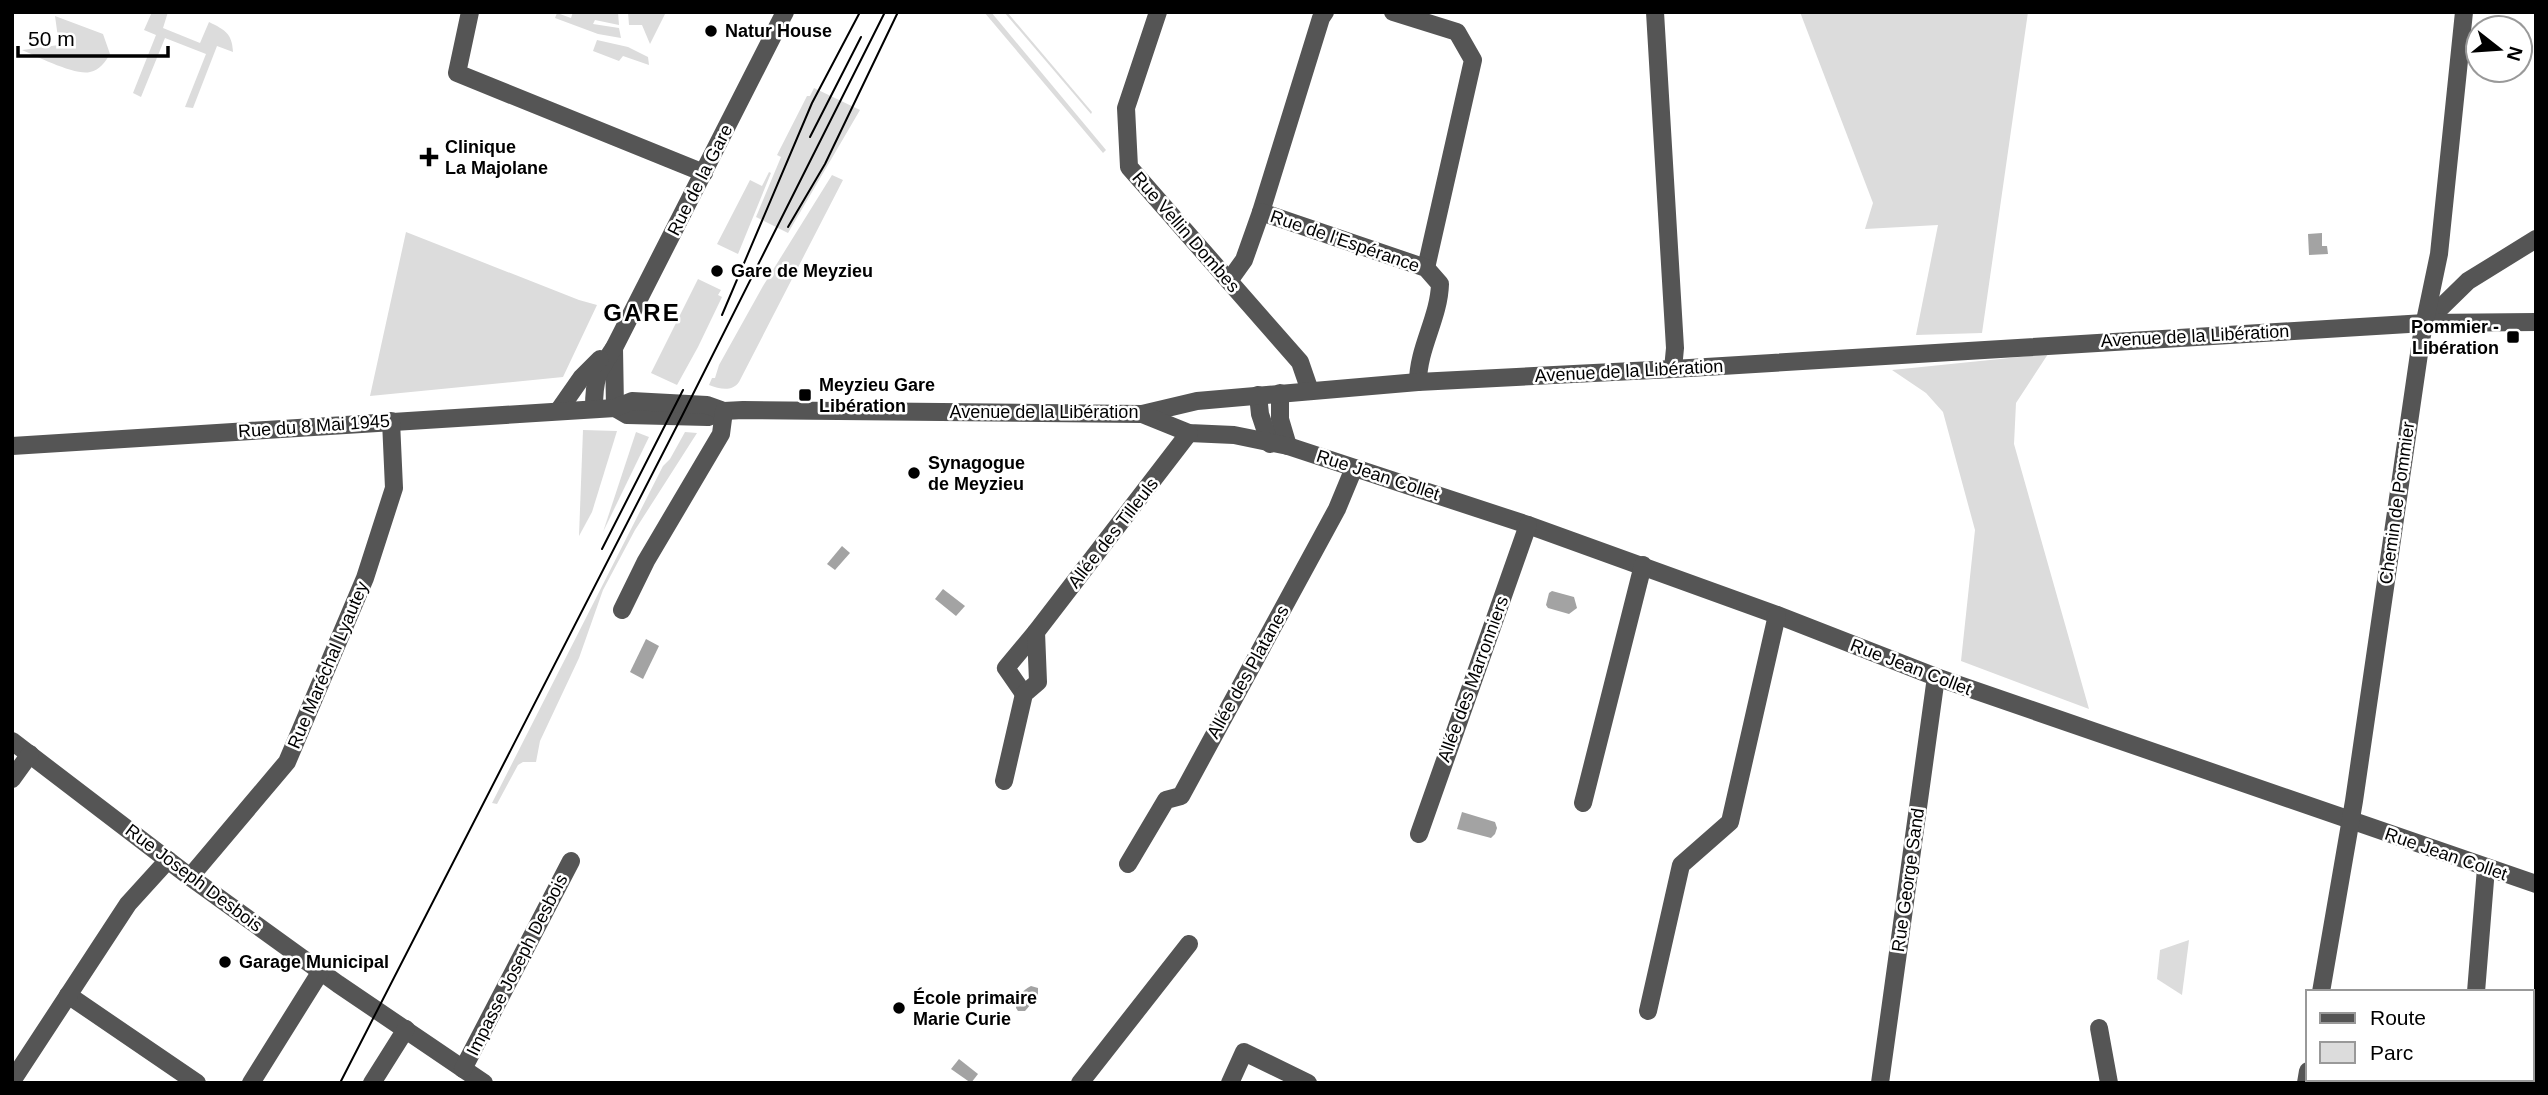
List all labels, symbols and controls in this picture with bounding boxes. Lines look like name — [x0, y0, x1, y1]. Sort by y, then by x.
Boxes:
scale bar — [18, 14, 168, 58]
north arrow — [2464, 14, 2534, 84]
place label: Natur House — [725, 21, 832, 41]
marker: Natur House — [703, 23, 719, 39]
text: 50 m — [28, 27, 75, 50]
text: N — [2503, 44, 2527, 63]
street label: Rue de la Gare — [663, 121, 737, 239]
place label: Clinique La Majolane — [445, 137, 548, 178]
marker: Clinique La Majolane — [419, 147, 439, 167]
street label: Rue Vellin Dombes — [1128, 168, 1244, 296]
street label: Rue de l'Espérance — [1268, 206, 1422, 276]
place label: Gare de Meyzieu — [731, 261, 873, 281]
marker: Gare de Meyzieu — [709, 263, 725, 279]
district label: GARE — [603, 299, 681, 326]
place label: Pommier - Libération — [2411, 317, 2499, 358]
street label: Avenue de la Libération — [2100, 321, 2290, 351]
marker: Pommier - Libération — [2505, 329, 2521, 345]
street label: Avenue de la Libération — [1534, 356, 1724, 386]
place label: Meyzieu Gare Libération — [819, 375, 935, 416]
marker: Meyzieu Gare Libération — [797, 387, 813, 403]
street label: Avenue de la Libération — [950, 402, 1138, 422]
street label: Rue du 8 Mai 1945 — [237, 411, 391, 441]
street label: Chemin de Pommier — [2376, 420, 2418, 586]
street label: Rue Jean Collet — [1314, 446, 1442, 504]
place label: Synagogue de Meyzieu — [928, 453, 1025, 494]
marker: Synagogue de Meyzieu — [906, 465, 922, 481]
street label: Allée des Tilleuls — [1064, 474, 1162, 592]
street label: Rue Maréchal Lyautey — [284, 579, 372, 751]
street label: Allée des Marronniers — [1434, 593, 1512, 765]
street label: Allée des Platanes — [1203, 602, 1293, 742]
street label: Rue Jean Collet — [1848, 635, 1974, 699]
street label: Rue George Sand — [1888, 807, 1928, 953]
street label: Rue Joseph Desbois — [122, 820, 266, 936]
street label: Rue Jean Collet — [2382, 824, 2510, 884]
street label: Impasse Joseph Desbois — [462, 871, 572, 1059]
place label: Garage Municipal — [239, 952, 389, 972]
marker: Garage Municipal — [217, 954, 233, 970]
place label: École primaire Marie Curie — [913, 987, 1037, 1029]
legend — [2306, 990, 2534, 1081]
marker: École primaire Marie Curie — [891, 1000, 907, 1016]
text: Route — [2370, 1006, 2426, 1029]
text: Parc — [2370, 1041, 2413, 1064]

